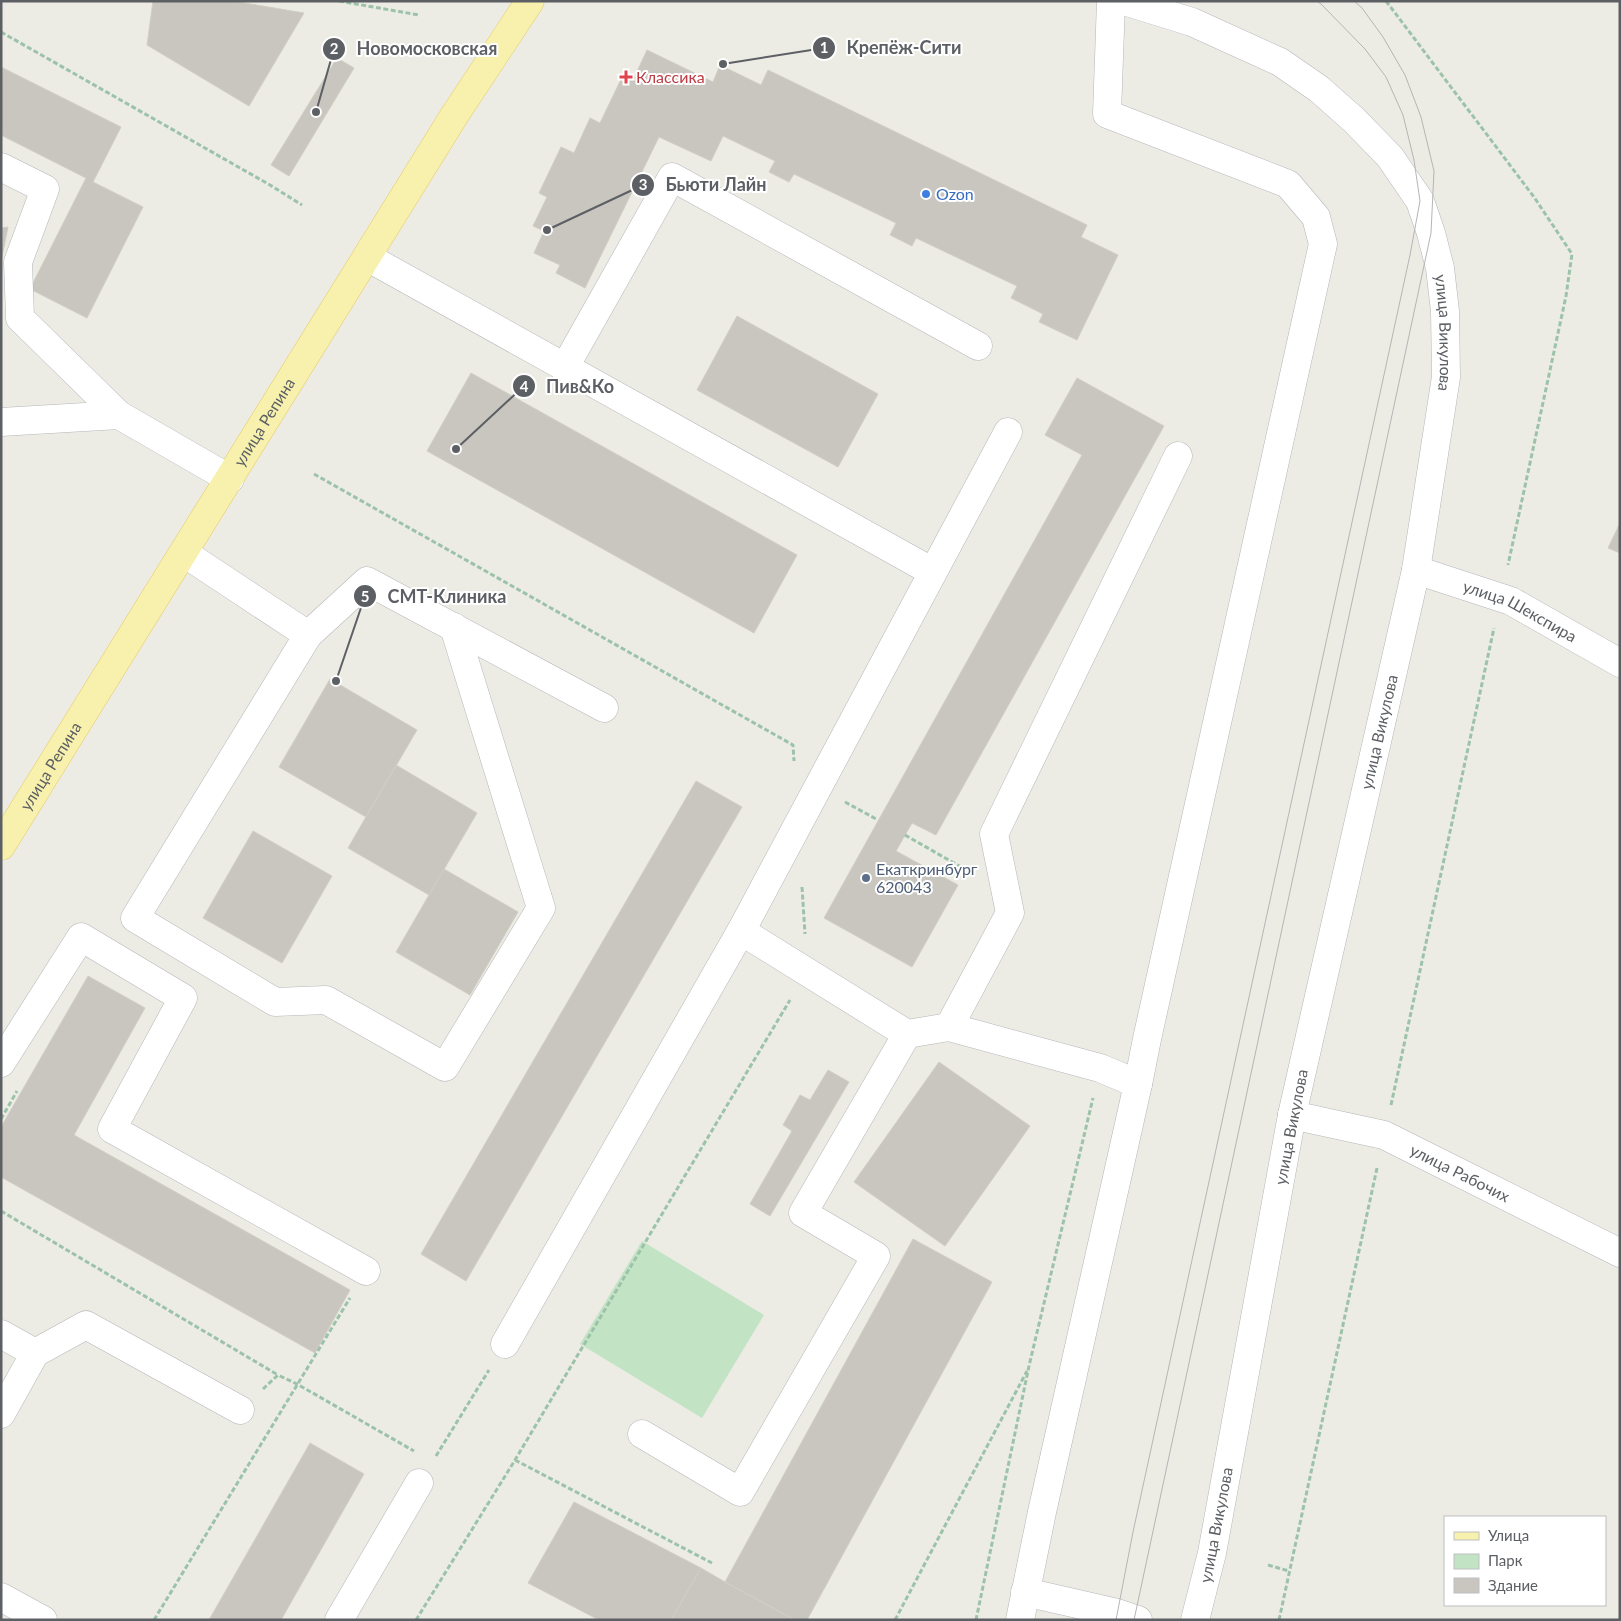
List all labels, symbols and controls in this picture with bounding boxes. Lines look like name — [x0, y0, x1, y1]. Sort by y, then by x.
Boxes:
callout: Крепёж-Сити — [812, 31, 972, 64]
callout: Новомосковская — [321, 32, 507, 65]
text: Крепёж-Сити — [846, 36, 962, 58]
text: Новомосковская — [357, 37, 497, 59]
text: 1 — [820, 38, 828, 56]
text: 2 — [330, 39, 339, 57]
place label: Классика — [636, 67, 705, 86]
marker: Классика — [620, 71, 632, 83]
callout: Бьюти Лайн — [631, 168, 777, 201]
text: Бьюти Лайн — [665, 173, 767, 195]
text: 3 — [639, 175, 647, 193]
place label: Ozon — [936, 184, 974, 203]
marker: Ozon — [920, 188, 932, 200]
street label: улица Викулова — [1432, 273, 1456, 393]
callout: Пив&Ко — [511, 370, 624, 403]
street label: улица Репина — [229, 374, 298, 470]
text: Пив&Ко — [546, 375, 614, 397]
text: 4 — [520, 377, 529, 395]
street label: улица Шекспира — [1461, 576, 1580, 645]
callout: СМТ-Клиника — [352, 580, 516, 613]
text: СМТ-Клиника — [388, 585, 506, 607]
text: 5 — [361, 587, 369, 605]
street label: улица Викулова — [1356, 673, 1401, 791]
street label: улица Репина — [16, 718, 85, 814]
place label: Екаткринбург 620043 — [876, 859, 978, 896]
marker: Екаткринбург 620043 — [860, 872, 872, 884]
street label: улица Викулова — [1270, 1068, 1311, 1186]
street label: улица Рабочих — [1407, 1140, 1513, 1205]
street label: улица Викулова — [1195, 1466, 1236, 1584]
legend — [1444, 1516, 1606, 1606]
text: Улица — [1488, 1526, 1529, 1544]
text: Парк — [1488, 1551, 1523, 1569]
text: Здание — [1488, 1576, 1538, 1594]

